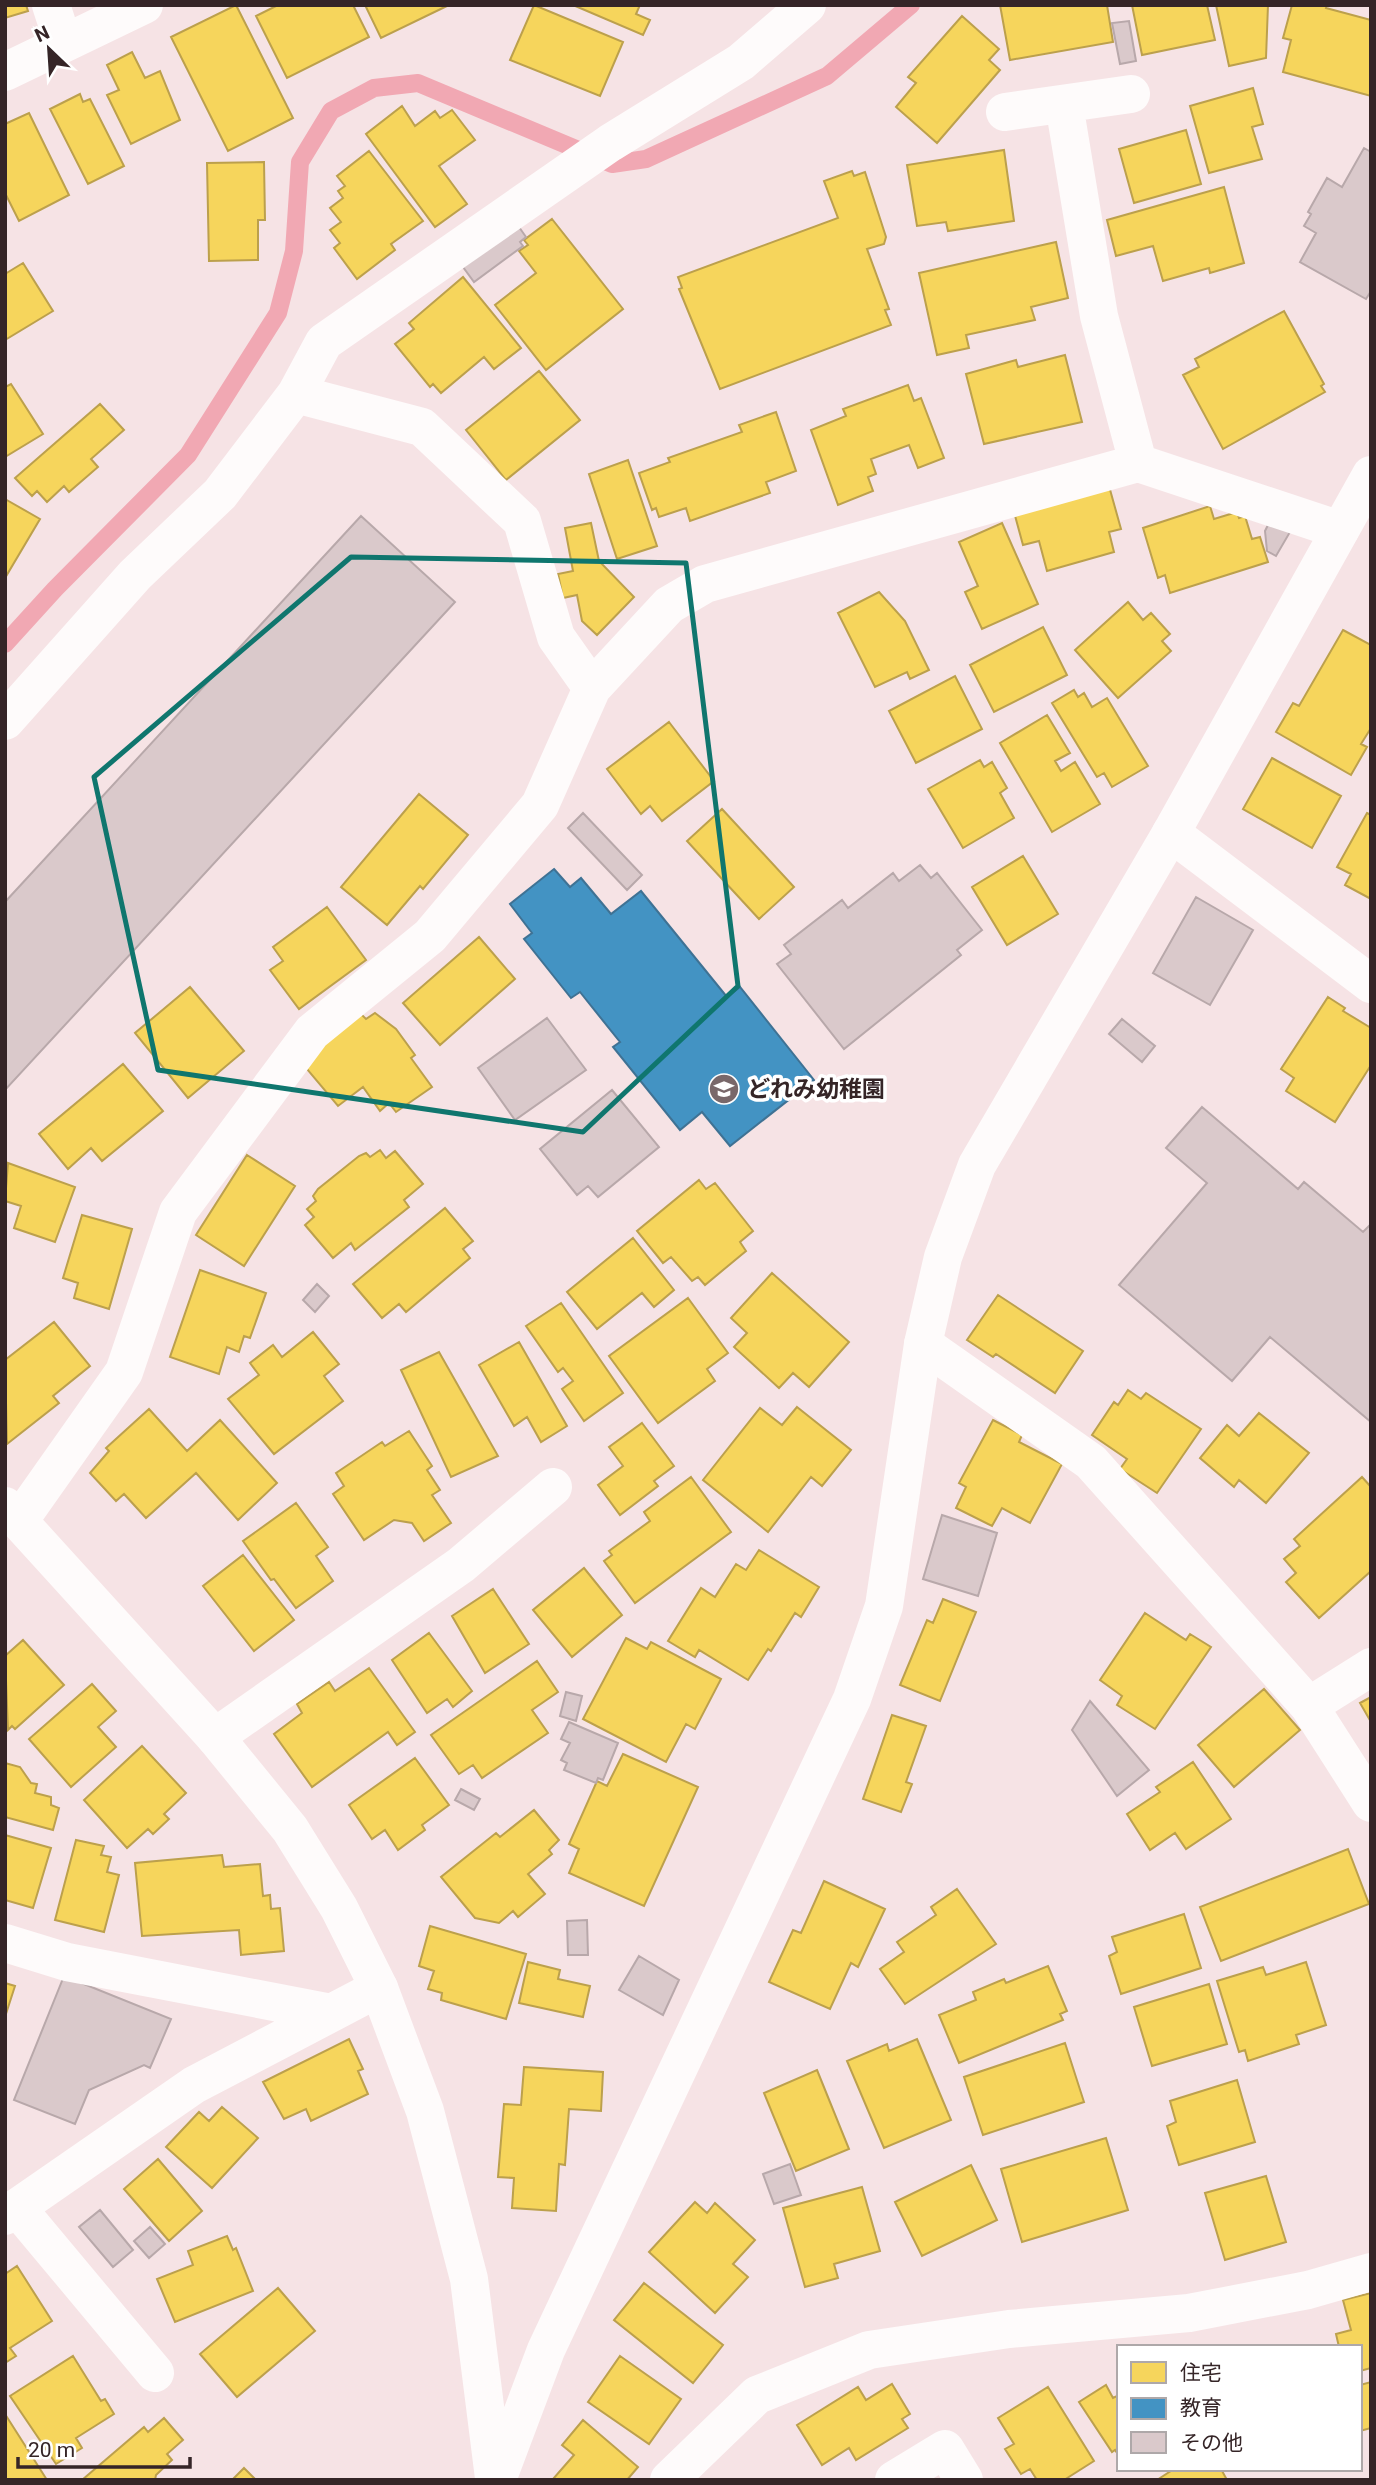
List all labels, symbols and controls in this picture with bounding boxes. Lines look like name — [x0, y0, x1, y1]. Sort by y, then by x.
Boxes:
north arrow — [14, 14, 84, 84]
text: N — [31, 21, 53, 47]
school or university icon: どれみ幼稚園 — [707, 1072, 741, 1106]
place label: どれみ幼稚園 — [747, 1076, 885, 1103]
legend — [1117, 2345, 1362, 2471]
text: 住宅 — [1180, 2361, 1222, 2385]
text: 教育 — [1180, 2396, 1222, 2420]
scale bar — [18, 2426, 189, 2470]
text: その他 — [1180, 2431, 1243, 2455]
text: 20 m — [28, 2438, 75, 2462]

